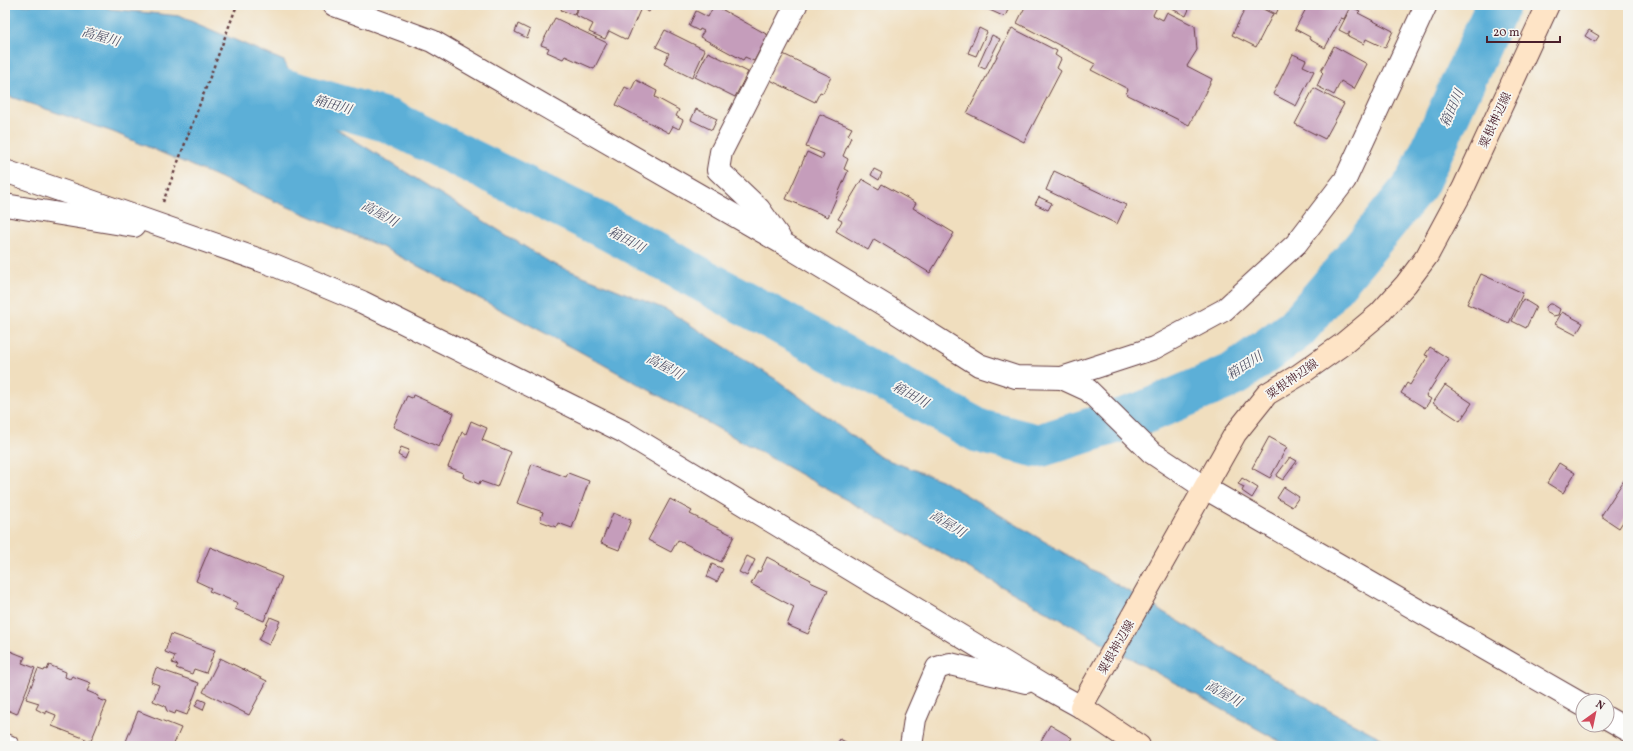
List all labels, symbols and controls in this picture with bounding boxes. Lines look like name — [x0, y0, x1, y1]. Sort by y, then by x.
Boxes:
scale bar — [1487, 18, 1560, 44]
water label: 高屋川 — [79, 24, 124, 52]
text: 20 m — [1493, 25, 1520, 41]
water label: 箱田川 — [1437, 86, 1470, 130]
street label: 粟根神辺線 — [1476, 90, 1516, 151]
water label: 箱田川 — [311, 92, 356, 120]
water label: 高屋川 — [358, 197, 402, 233]
water label: 箱田川 — [605, 224, 649, 259]
water label: 箱田川 — [1224, 347, 1268, 385]
water label: 高屋川 — [643, 351, 687, 386]
street label: 粟根神辺線 — [1263, 356, 1322, 404]
water label: 箱田川 — [889, 378, 933, 414]
water label: 高屋川 — [926, 507, 970, 543]
street label: 粟根神辺線 — [1095, 618, 1139, 677]
water label: 高屋川 — [1202, 677, 1246, 713]
north arrow — [1575, 693, 1615, 733]
text: N — [1592, 697, 1607, 714]

